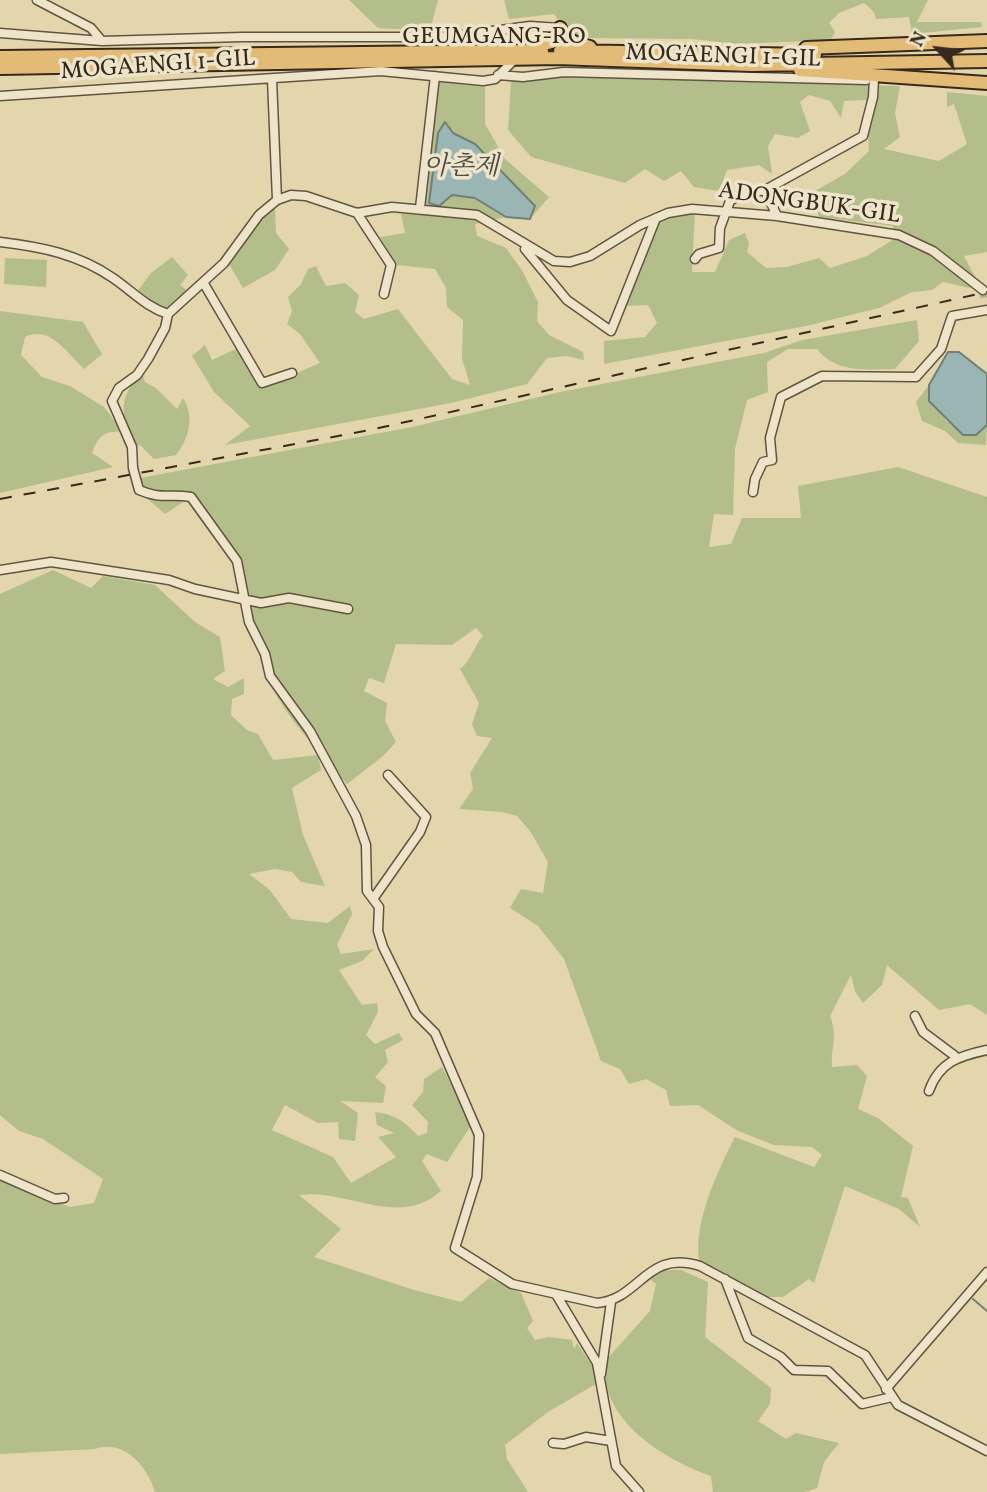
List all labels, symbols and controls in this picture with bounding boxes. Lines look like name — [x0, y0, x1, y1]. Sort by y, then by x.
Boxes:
north arrow — [903, 14, 973, 84]
street label: GEUMGANG-RO — [403, 25, 585, 53]
text: N — [905, 27, 934, 52]
street label: MOGAENGI 1-GIL — [625, 40, 821, 76]
street label: MOGAENGI 1-GIL — [60, 46, 256, 88]
water label: 아촌제 — [423, 153, 499, 185]
street label: ADONGBUK-GIL — [716, 178, 902, 232]

